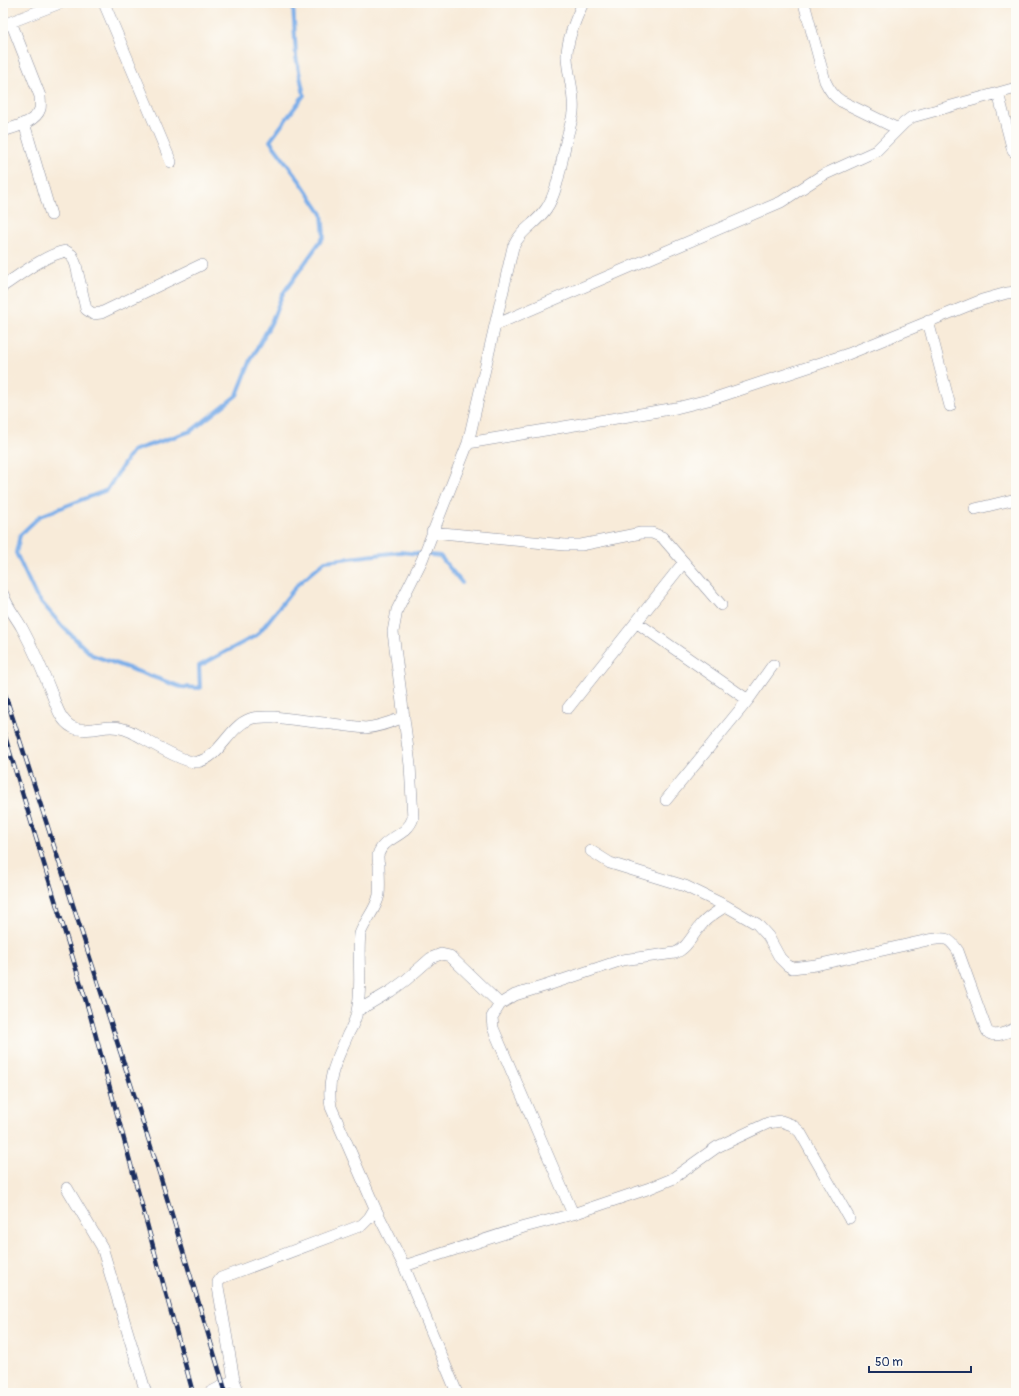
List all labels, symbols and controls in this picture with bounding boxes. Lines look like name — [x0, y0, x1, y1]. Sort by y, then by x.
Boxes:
scale bar — [869, 1348, 971, 1374]
text: 50 m — [875, 1355, 903, 1370]

